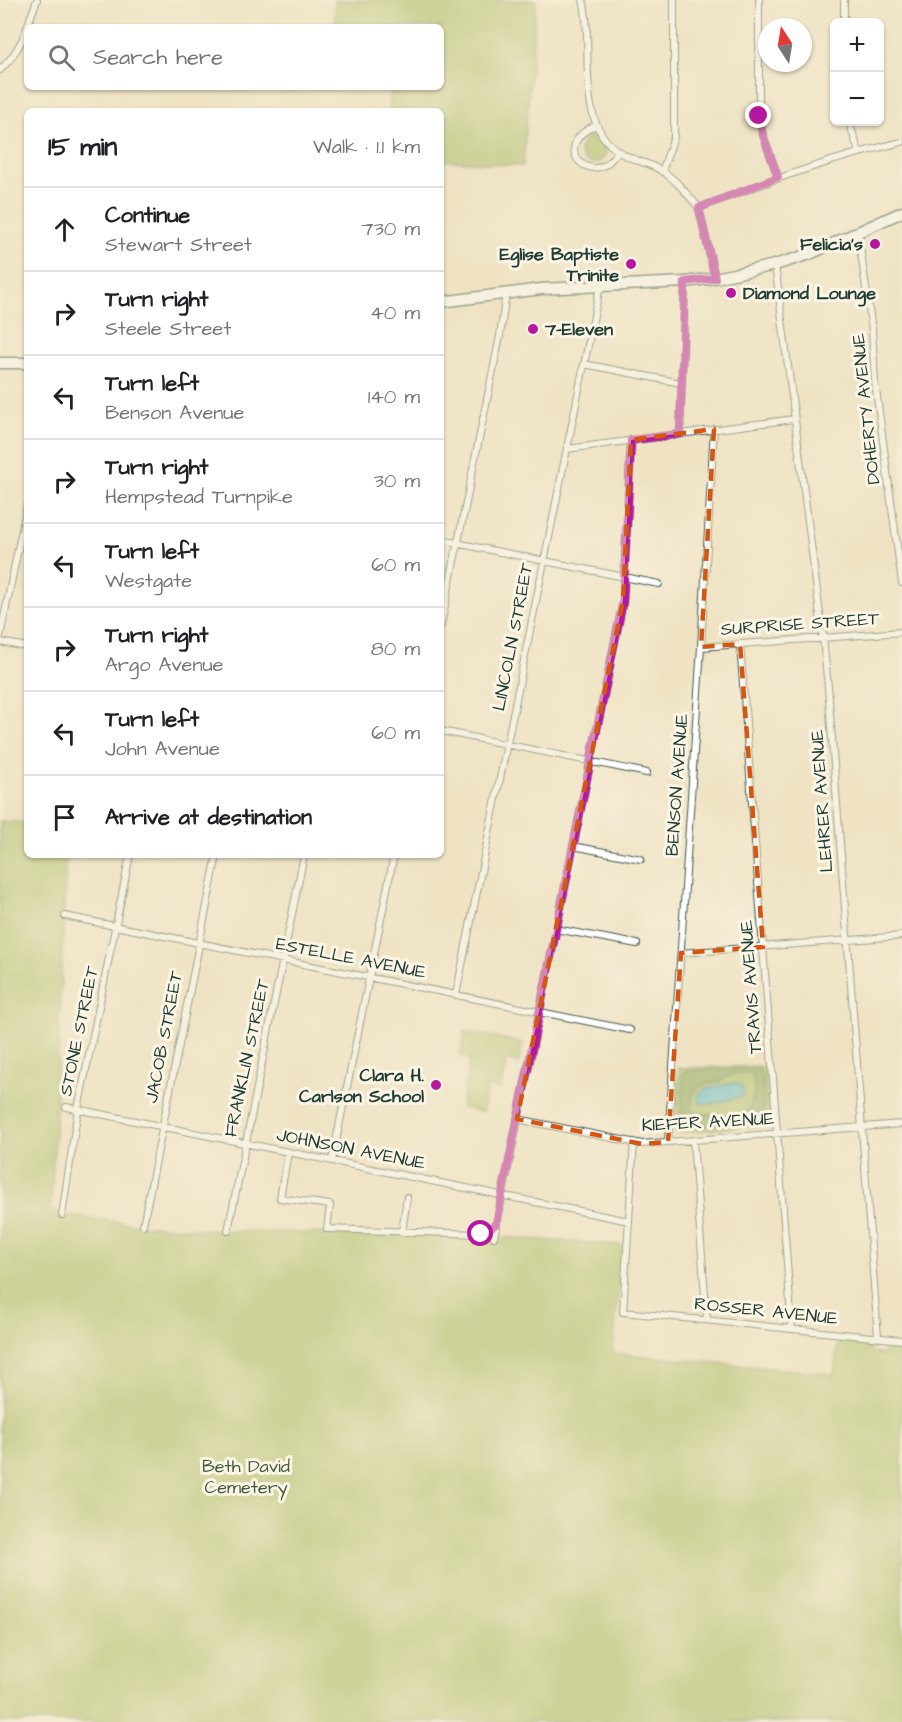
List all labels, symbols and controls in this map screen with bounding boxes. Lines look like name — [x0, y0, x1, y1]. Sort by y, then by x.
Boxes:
north arrow — [758, 18, 812, 72]
map controls — [830, 18, 884, 126]
button: + — [830, 18, 884, 72]
search box — [24, 24, 444, 90]
icon: search — [45, 41, 78, 74]
text: Search here — [93, 42, 223, 73]
button: − — [830, 72, 884, 126]
route end — [745, 102, 771, 128]
text: 15 min — [48, 129, 117, 165]
text: Walk · 1.1 km — [313, 133, 420, 161]
text: Continue — [105, 200, 190, 231]
icon: ahead — [48, 213, 81, 246]
text: 730 m — [361, 215, 420, 243]
text: Stewart Street — [105, 231, 252, 259]
place label: Felicia’s — [800, 232, 863, 257]
marker: Felicia’s — [868, 237, 882, 251]
place label: Eglise Baptiste Trinite — [500, 242, 619, 288]
marker: Eglise Baptiste Trinite — [624, 257, 638, 271]
place label: Diamond Lounge — [743, 281, 876, 307]
text: Turn right — [105, 284, 208, 315]
marker: Diamond Lounge — [724, 286, 738, 300]
icon: right — [48, 297, 81, 330]
text: 40 m — [370, 299, 420, 327]
text: Steele Street — [105, 315, 231, 343]
place label: 7-Eleven — [544, 317, 613, 342]
marker: 7-Eleven — [526, 322, 540, 336]
street label: DOHERTY AVENUE — [846, 332, 886, 486]
text: Turn left — [105, 368, 199, 399]
icon: left — [48, 381, 81, 414]
text: 140 m — [368, 383, 420, 411]
text: Benson Avenue — [105, 399, 244, 427]
text: Turn right — [105, 452, 208, 483]
icon: right — [48, 465, 81, 498]
text: 30 m — [374, 467, 420, 495]
text: Hempstead Turnpike — [105, 483, 293, 511]
text: Turn left — [105, 536, 199, 567]
icon: left — [48, 549, 81, 582]
text: 60 m — [371, 551, 420, 579]
street label: LINCOLN STREET — [486, 560, 540, 713]
text: Westgate — [105, 567, 192, 595]
street label: SURPRISE STREET — [720, 606, 881, 642]
text: Turn right — [105, 620, 208, 651]
icon: right — [48, 633, 81, 666]
text: 80 m — [371, 635, 420, 663]
text: Argo Avenue — [105, 651, 223, 679]
text: Turn left — [105, 704, 199, 735]
street label: BENSON AVENUE — [660, 713, 694, 857]
icon: left — [48, 717, 81, 750]
text: 60 m — [371, 719, 420, 747]
street label: LEHRER AVENUE — [805, 728, 839, 873]
text: John Avenue — [105, 735, 220, 763]
icon: arrive — [48, 801, 81, 834]
text: Arrive at destination — [105, 802, 312, 833]
street label: TRAVIS AVENUE — [734, 919, 768, 1055]
street label: ESTELLE AVENUE — [274, 931, 429, 985]
street label: STONE STREET — [53, 963, 105, 1098]
street label: JACOB STREET — [139, 968, 189, 1105]
street label: FRANKLIN STREET — [218, 976, 276, 1139]
place label: Clara H. Carlson School — [299, 1063, 424, 1109]
marker: Clara H. Carlson School — [429, 1078, 443, 1092]
street label: KIEFER AVENUE — [641, 1106, 775, 1138]
street label: JOHNSON AVENUE — [274, 1122, 428, 1176]
route start — [467, 1220, 493, 1246]
street label: ROSSER AVENUE — [693, 1291, 839, 1331]
park label: Beth David Cemetery — [202, 1454, 290, 1501]

